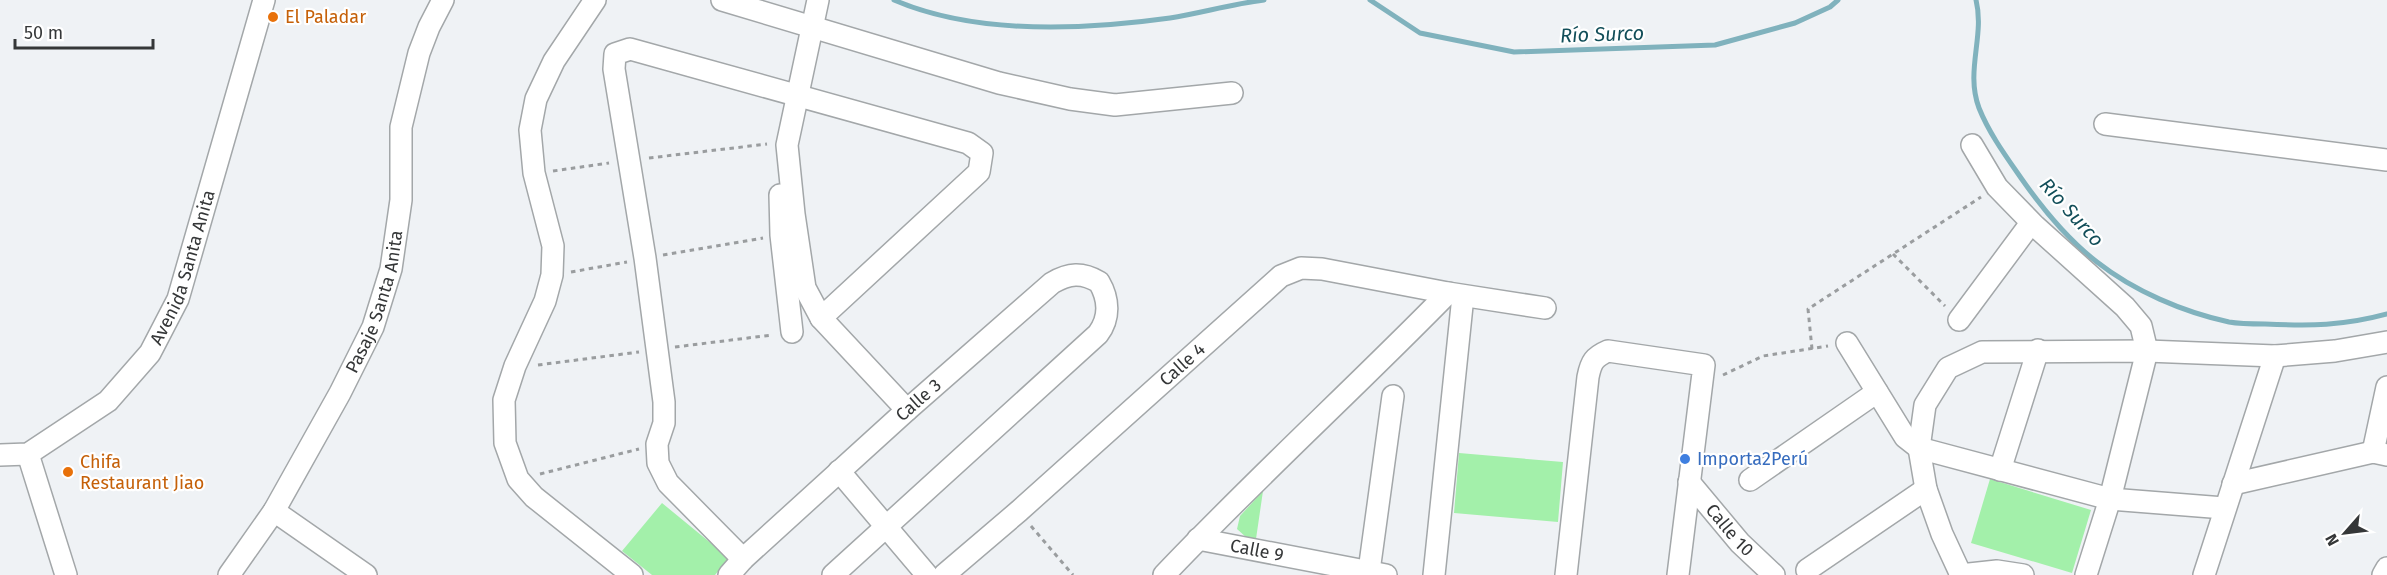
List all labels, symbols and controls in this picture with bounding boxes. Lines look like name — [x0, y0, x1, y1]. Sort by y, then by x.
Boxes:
place label: El Paladar — [285, 6, 366, 28]
marker: El Paladar — [266, 10, 280, 24]
scale bar — [15, 12, 153, 50]
water label: Río Surco — [1559, 21, 1645, 47]
text: 50 m — [24, 22, 63, 44]
water label: Río Surco — [2035, 173, 2109, 251]
street label: Avenida Santa Anita — [145, 187, 220, 349]
street label: Pasaje Santa Anita — [341, 229, 407, 377]
street label: Calle 4 — [1155, 338, 1210, 391]
street label: Calle 3 — [891, 374, 946, 426]
place label: Importa2Perú — [1697, 448, 1808, 470]
place label: Chifa Restaurant Jiao — [80, 451, 204, 494]
marker: Importa2Perú — [1678, 452, 1692, 466]
marker: Chifa Restaurant Jiao — [61, 465, 75, 479]
street label: Calle 10 — [1701, 499, 1758, 561]
north arrow — [2315, 503, 2375, 563]
text: N — [2321, 531, 2343, 549]
street label: Calle 9 — [1228, 534, 1286, 566]

